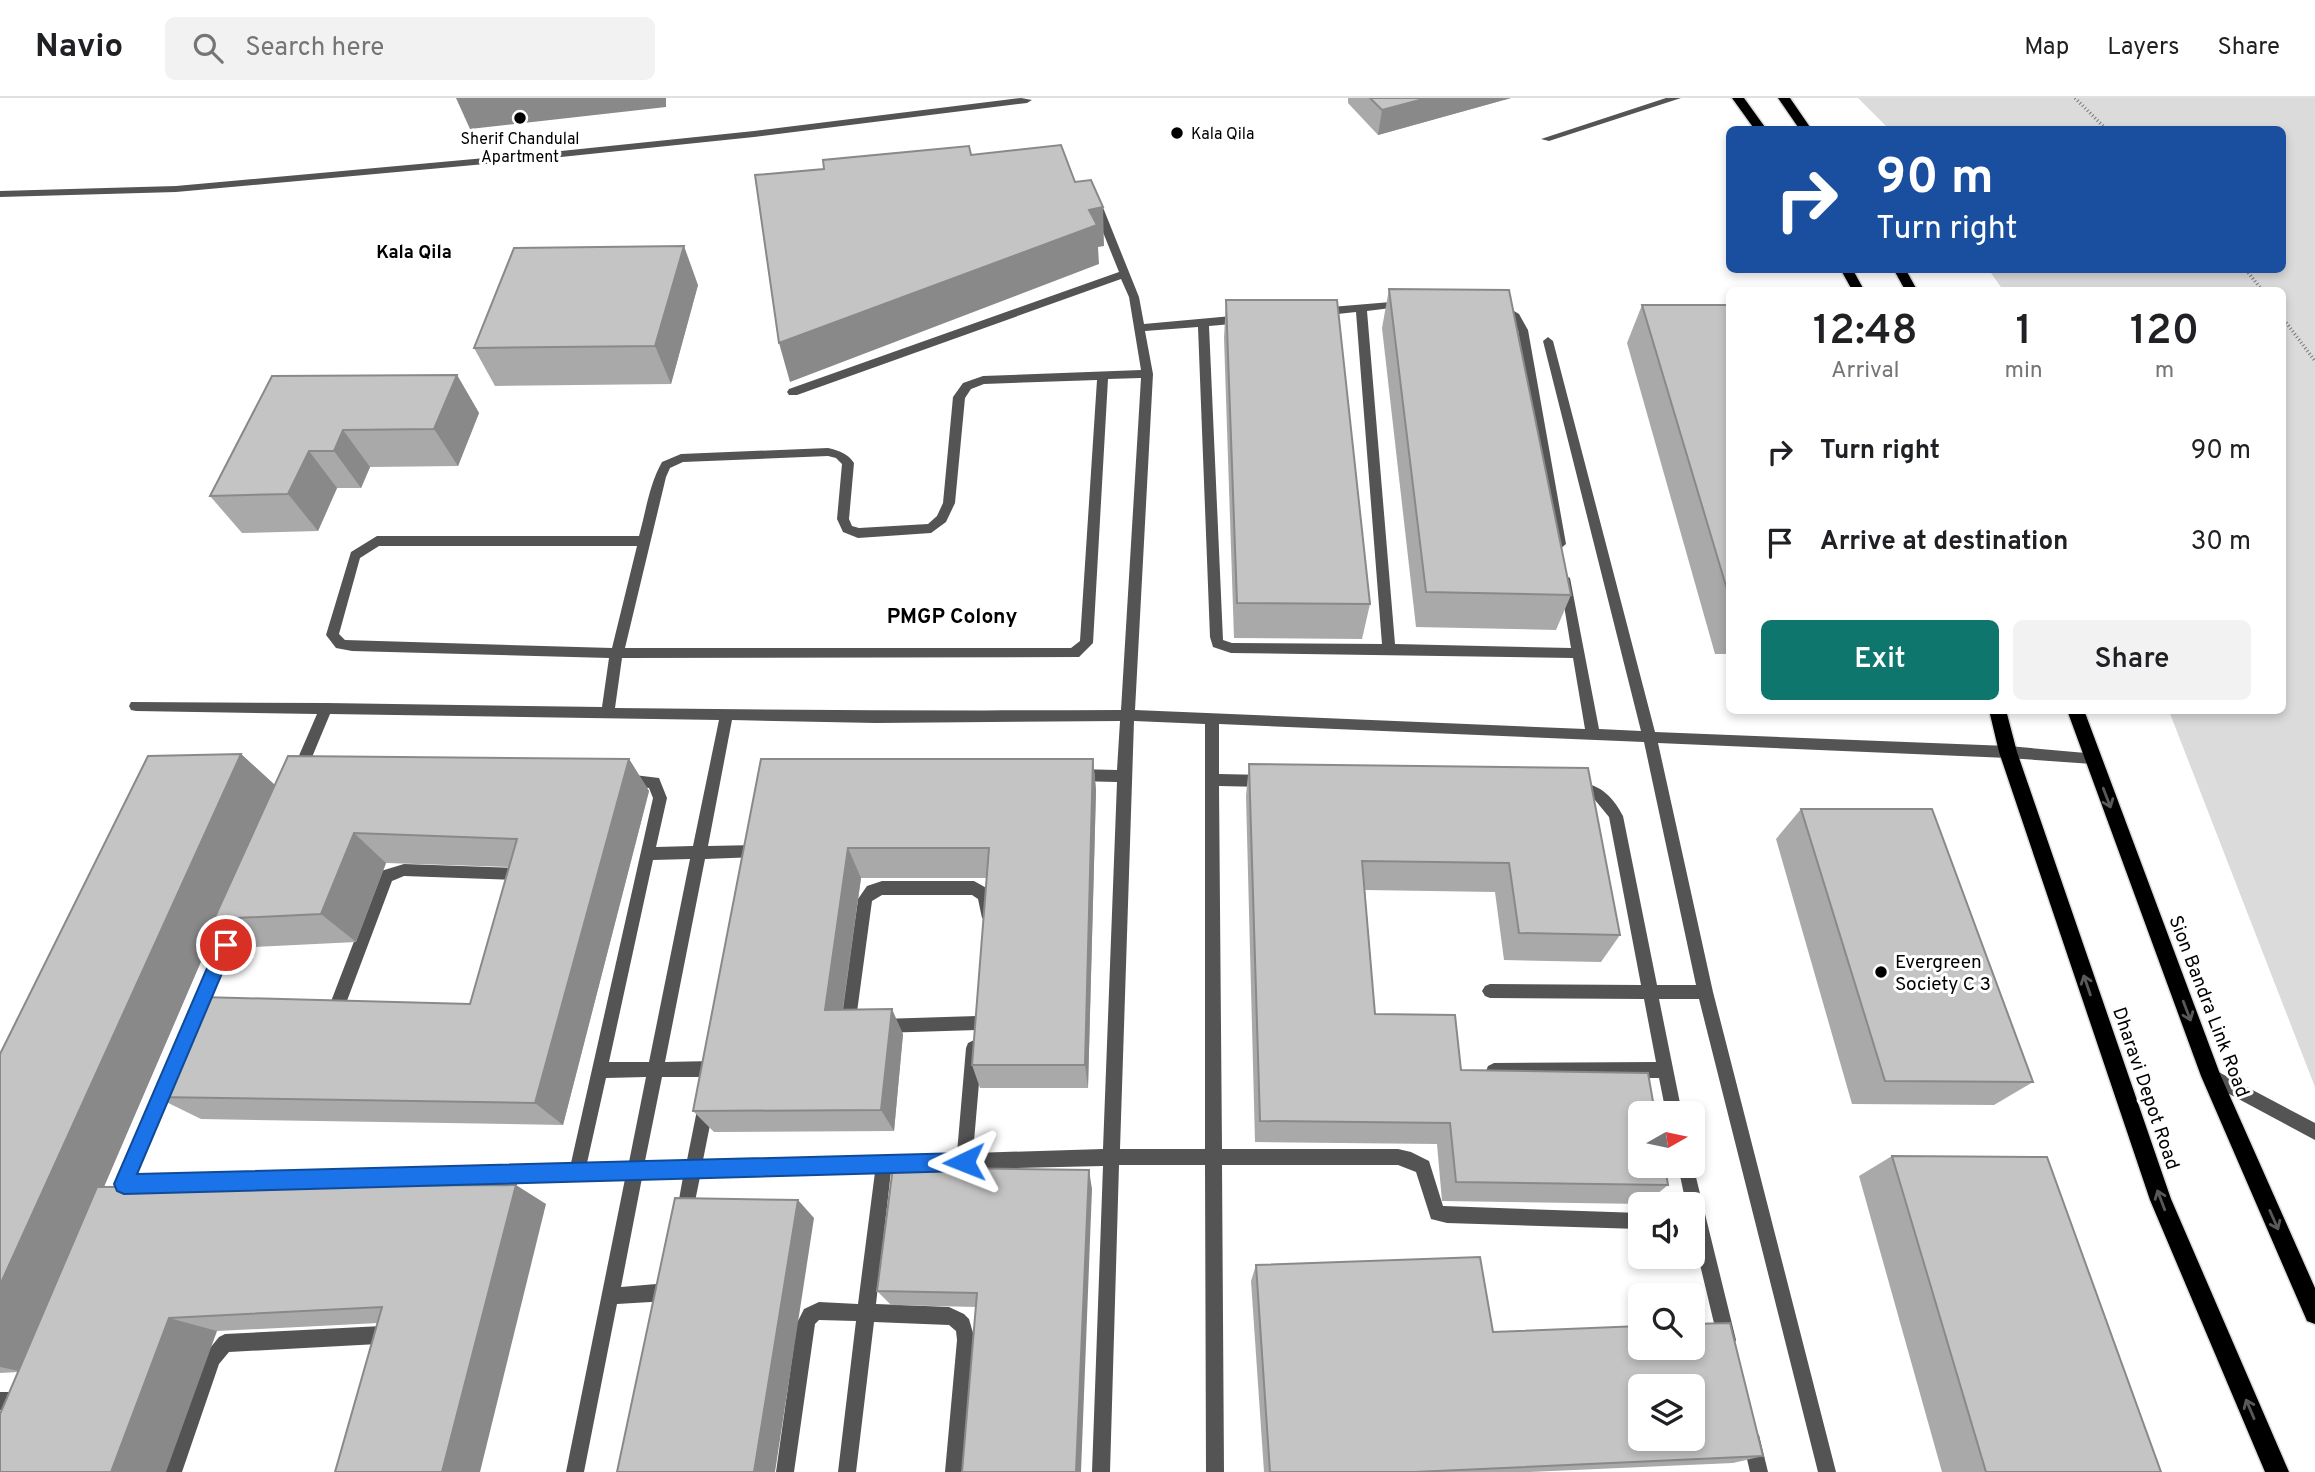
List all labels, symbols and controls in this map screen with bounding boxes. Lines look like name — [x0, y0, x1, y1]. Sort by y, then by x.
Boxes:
search box — [165, 17, 655, 80]
text: Navio — [35, 27, 123, 69]
icon: search — [189, 29, 227, 67]
text: Search here — [245, 32, 384, 65]
text: Map — [2024, 33, 2069, 63]
text: Layers — [2107, 33, 2179, 63]
text: Share — [2217, 33, 2280, 63]
marker: Sherif Chandulal Apartment — [512, 110, 528, 126]
marker: Kala Qila — [1169, 125, 1185, 141]
place label: Kala Qila — [1191, 125, 1254, 145]
place label: Sherif Chandulal Apartment — [460, 130, 580, 168]
text: 90 m — [1876, 149, 1994, 211]
icon: right — [1761, 154, 1852, 245]
text: Turn right — [1876, 210, 2018, 250]
district label: Kala Qila — [376, 242, 452, 265]
text: 12:48 — [1813, 306, 1918, 359]
text: 1 — [2015, 306, 2032, 359]
text: 120 — [2130, 306, 2199, 359]
text: Arrival — [1831, 357, 1900, 386]
text: min — [2005, 357, 2043, 386]
text: m — [2155, 357, 2174, 386]
icon: right — [1761, 433, 1799, 471]
text: Turn right — [1820, 435, 1940, 468]
text: 90 m — [2191, 435, 2251, 468]
icon: arrive — [1761, 524, 1799, 562]
text: Arrive at destination — [1820, 526, 2068, 559]
text: 30 m — [2191, 526, 2251, 559]
district label: PMGP Colony — [887, 604, 1017, 631]
button: Exit — [1761, 620, 1999, 700]
button: Share — [2013, 620, 2251, 700]
one-way arrow — [2101, 786, 2114, 808]
street label: Sion Bandra Link Road — [2162, 913, 2254, 1101]
pin — [196, 915, 256, 975]
icon: arrive — [207, 926, 245, 964]
place label: Evergreen Society C 3 — [1895, 951, 1991, 997]
marker: Evergreen Society C 3 — [1873, 964, 1889, 980]
one-way arrow — [2080, 974, 2093, 996]
one-way arrow — [2181, 999, 2194, 1021]
street label: Dharavi Depot Road — [2106, 1004, 2184, 1173]
north arrow — [1628, 1101, 1704, 1178]
map controls — [1628, 1101, 1705, 1451]
position arrow — [927, 1125, 1001, 1199]
one-way arrow — [2154, 1190, 2167, 1211]
button: sound — [1628, 1192, 1705, 1269]
one-way arrow — [2268, 1209, 2281, 1231]
button: search — [1628, 1283, 1705, 1360]
button: layers — [1628, 1374, 1705, 1451]
one-way arrow — [2243, 1399, 2256, 1421]

